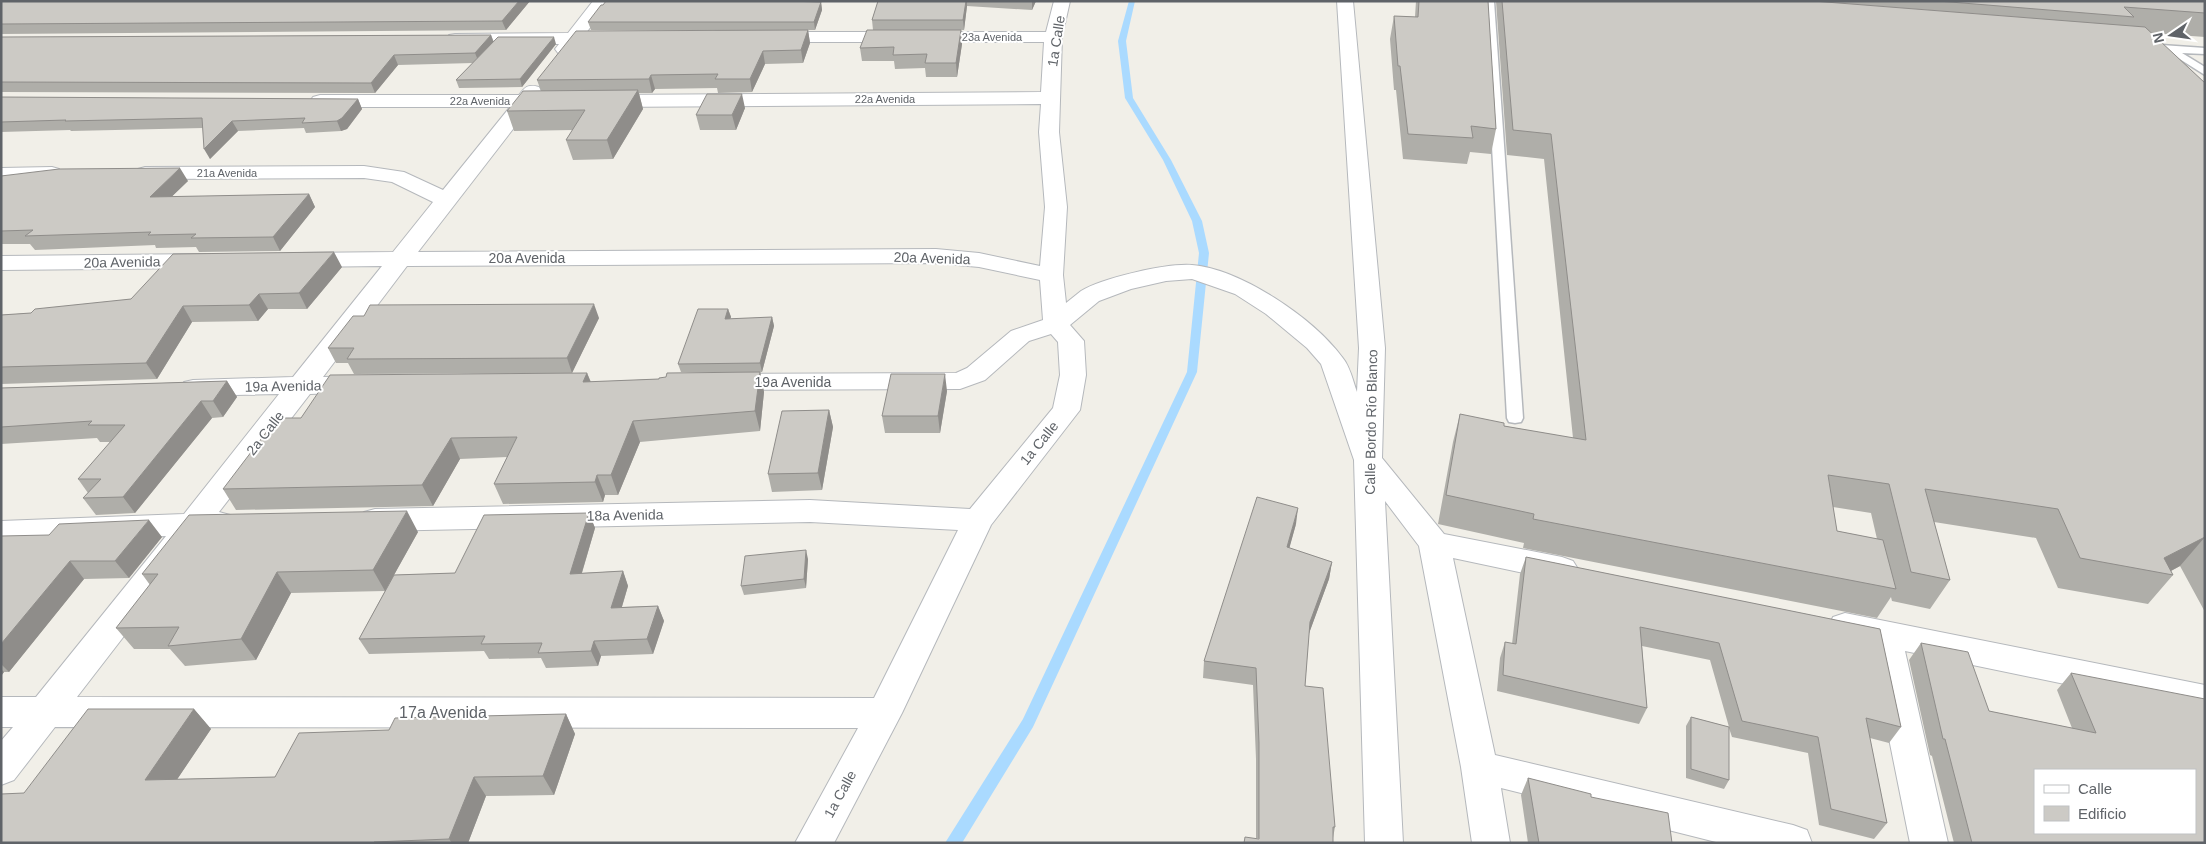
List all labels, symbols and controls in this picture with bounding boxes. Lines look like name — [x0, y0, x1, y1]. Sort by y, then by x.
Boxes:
north arrow — [2146, 10, 2196, 60]
street label: 1a Calle — [1044, 14, 1068, 68]
street label: 23a Avenida — [962, 31, 1023, 43]
text: N — [2149, 31, 2167, 45]
street label: 22a Avenida — [855, 93, 916, 105]
street label: 22a Avenida — [450, 95, 511, 107]
street label: 21a Avenida — [197, 167, 258, 179]
street label: 20a Avenida — [893, 249, 971, 267]
street label: 20a Avenida — [489, 250, 566, 266]
street label: 20a Avenida — [83, 253, 161, 271]
street label: Calle Bordo Río Blanco — [1362, 349, 1380, 495]
street label: 19a Avenida — [755, 374, 832, 390]
street label: 19a Avenida — [244, 377, 322, 395]
street label: 2a Calle — [243, 408, 287, 458]
street label: 1a Calle — [1017, 418, 1062, 468]
street label: 18a Avenida — [586, 506, 664, 524]
street label: 17a Avenida — [399, 704, 487, 721]
street label: 1a Calle — [821, 767, 860, 820]
legend — [2034, 769, 2196, 834]
text: Calle — [2078, 780, 2112, 797]
text: Edificio — [2078, 805, 2126, 822]

